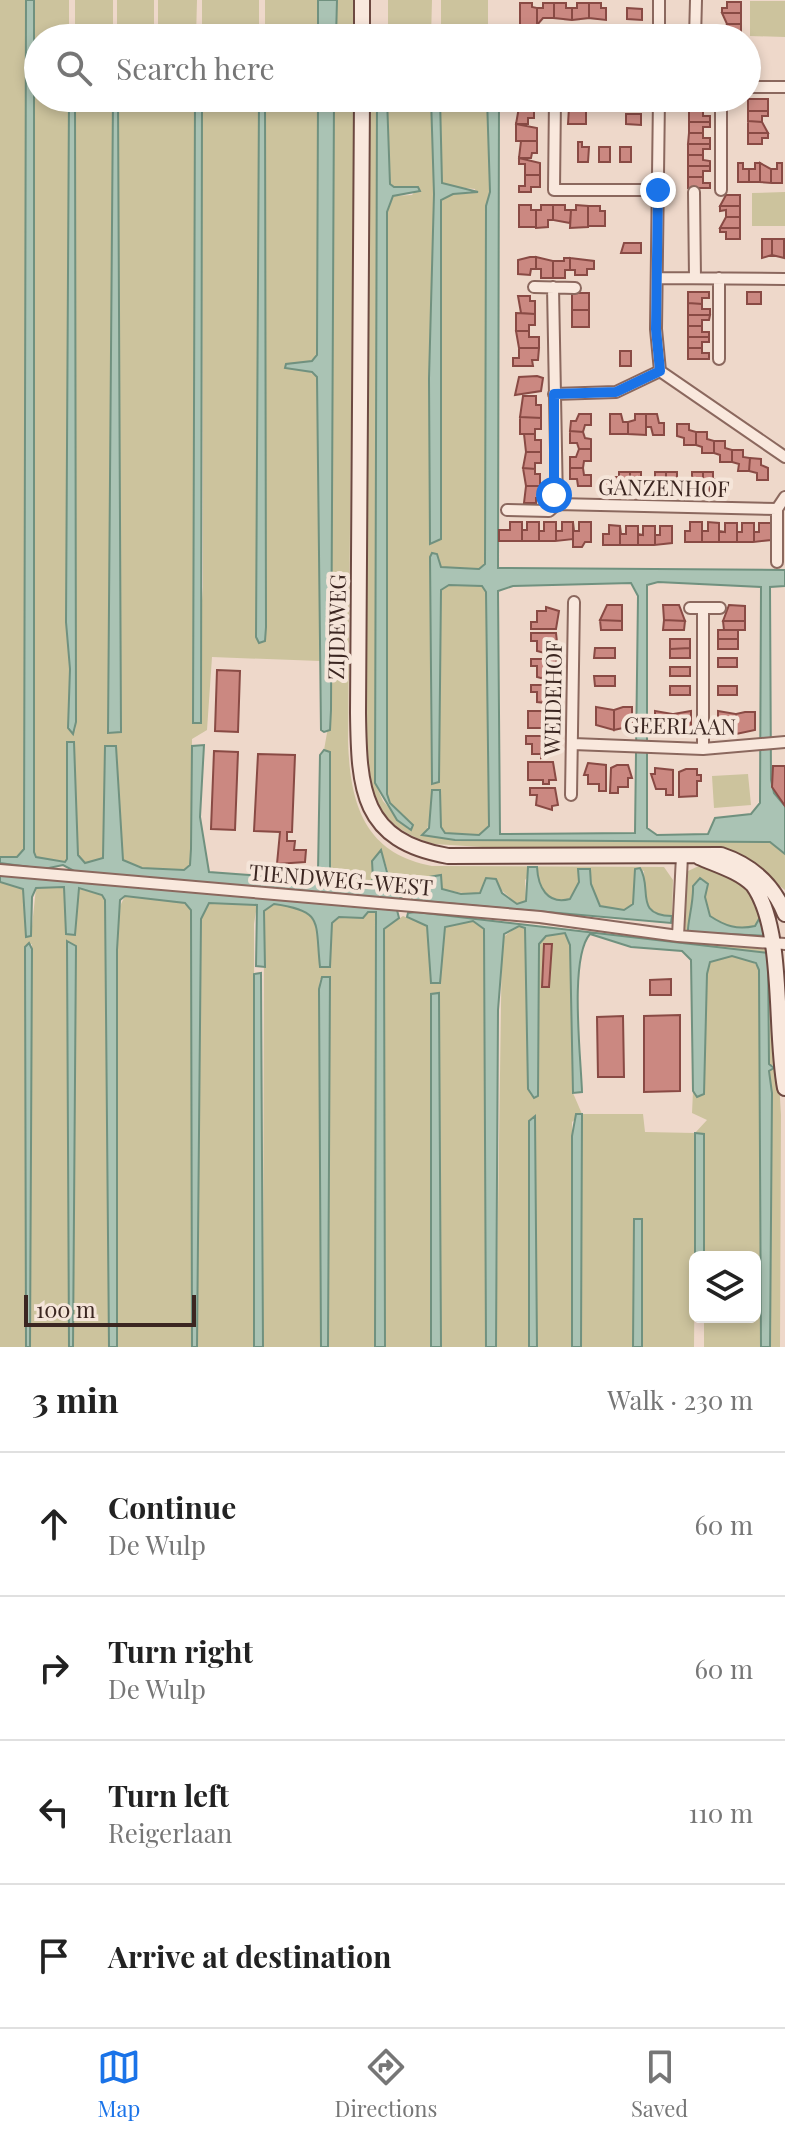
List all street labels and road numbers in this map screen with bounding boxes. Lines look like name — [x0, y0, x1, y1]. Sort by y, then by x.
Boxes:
street label: GANZENHOF — [598, 471, 730, 503]
street label: ZIJDEWEG — [320, 574, 352, 680]
street label: WEIDEHOF — [536, 640, 568, 757]
street label: GEERLAAN — [624, 709, 736, 741]
street label: TIENDWEG-WEST — [248, 856, 435, 902]

